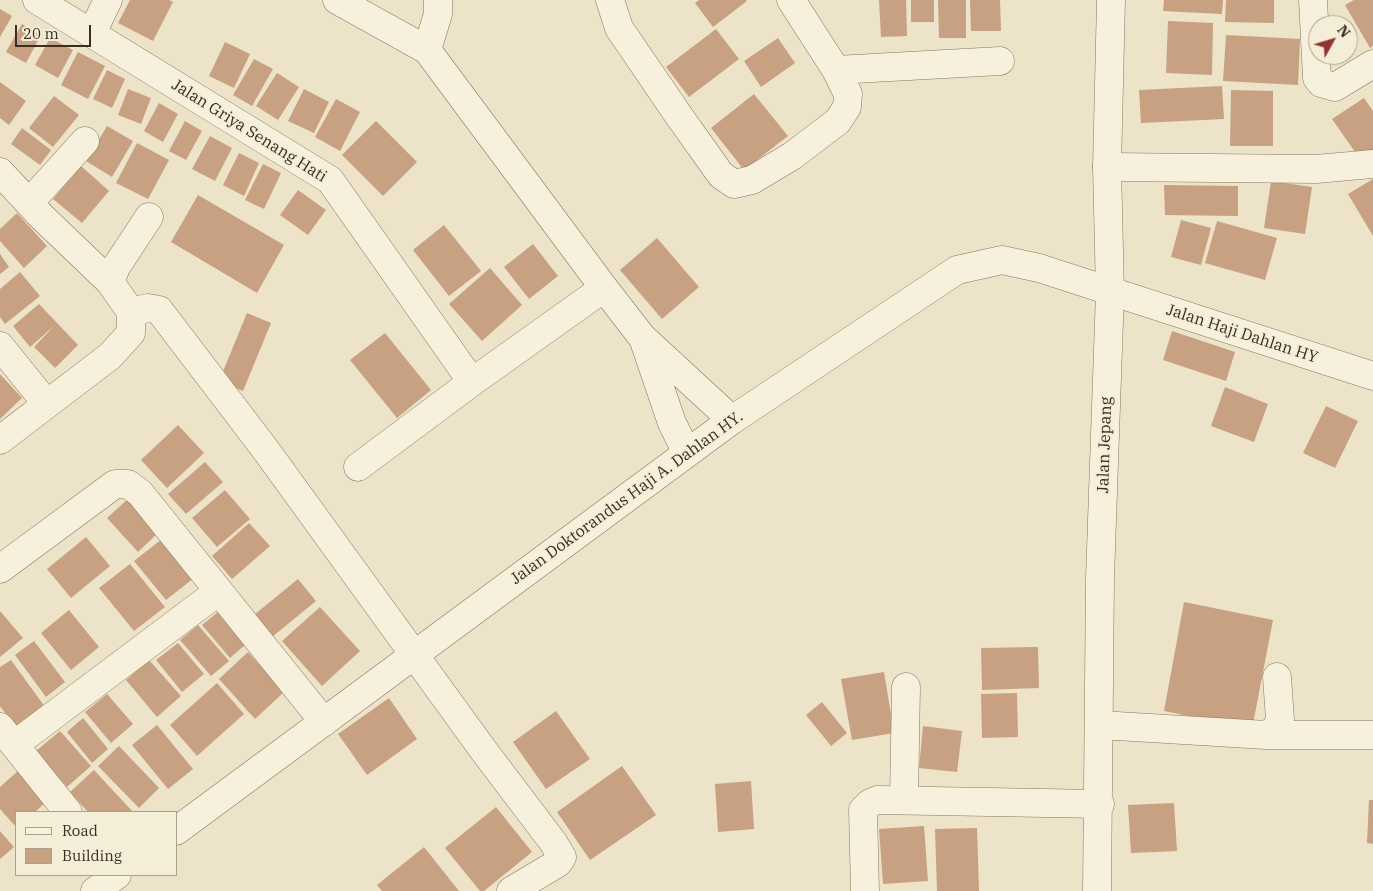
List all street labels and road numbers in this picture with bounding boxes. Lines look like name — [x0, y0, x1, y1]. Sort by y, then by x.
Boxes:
street label: Jalan Griya Senang Hati — [168, 75, 330, 187]
street label: Jalan Haji Dahlan HY — [1164, 300, 1320, 368]
street label: Jalan Jepang — [1094, 396, 1116, 494]
street label: Jalan Doktorandus Haji A. Dahlan HY. — [507, 407, 747, 589]

